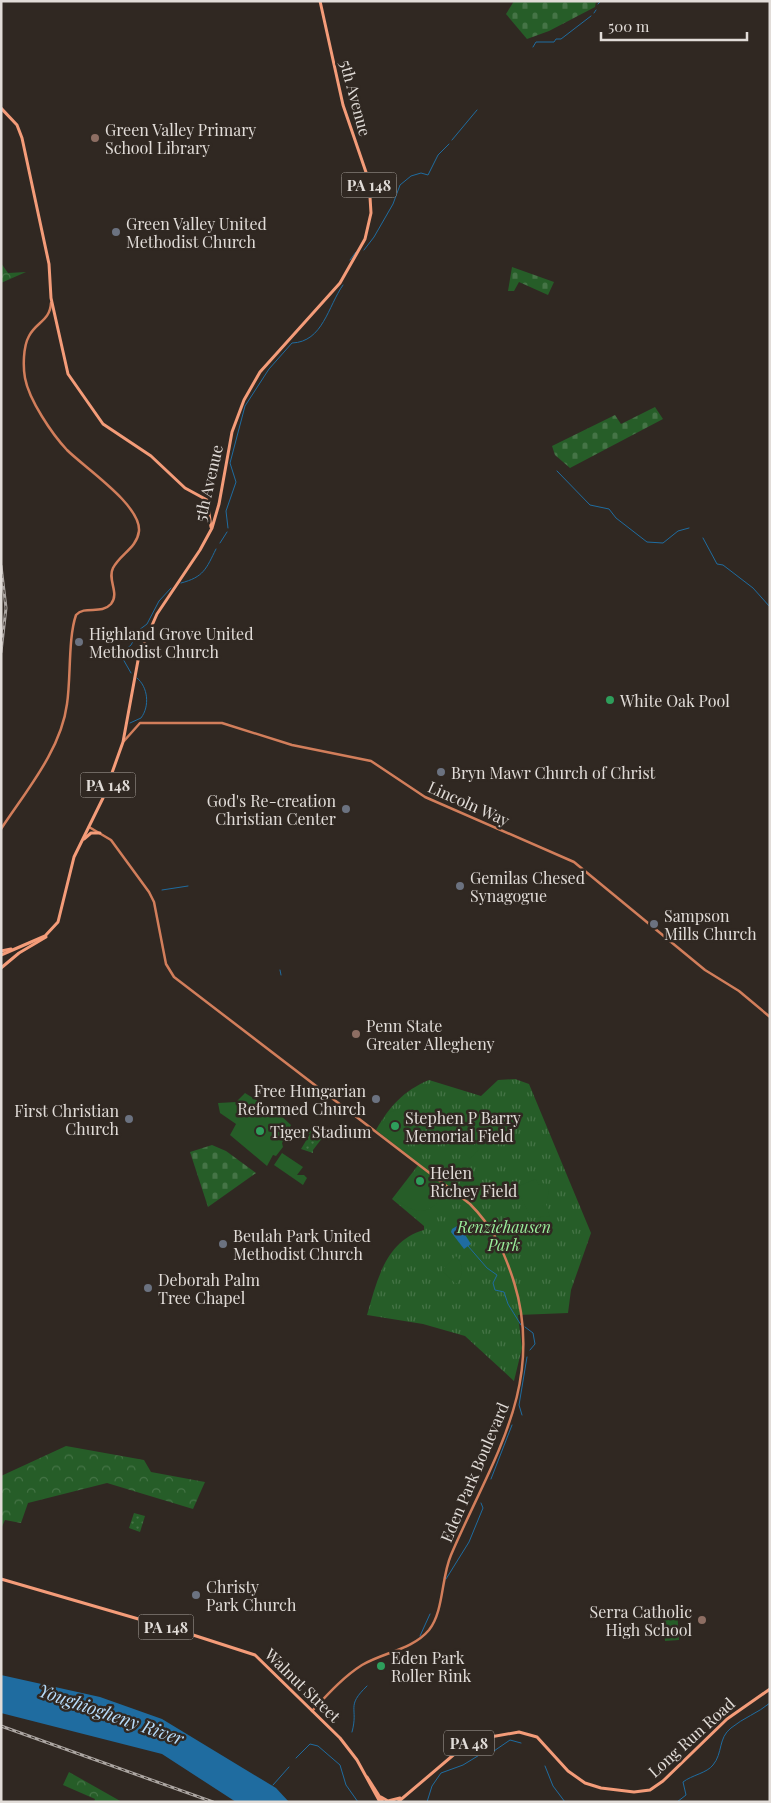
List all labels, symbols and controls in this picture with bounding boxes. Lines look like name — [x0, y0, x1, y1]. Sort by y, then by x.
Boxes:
scale bar — [601, 10, 747, 42]
text: 500 m — [608, 16, 650, 36]
street label: 5th Avenue — [336, 58, 376, 138]
place label: Green Valley Primary School Library — [105, 119, 256, 158]
marker: Green Valley Primary School Library — [89, 132, 101, 144]
road number: PA 148 — [342, 172, 396, 198]
place label: Green Valley United Methodist Church — [126, 213, 267, 252]
marker: Green Valley United Methodist Church — [110, 226, 122, 238]
street label: 5th Avenue — [189, 443, 227, 523]
place label: Highland Grove United Methodist Church — [89, 623, 253, 662]
marker: Highland Grove United Methodist Church — [73, 636, 85, 648]
place label: White Oak Pool — [619, 690, 730, 711]
marker: White Oak Pool — [604, 694, 616, 706]
place label: Bryn Mawr Church of Christ — [451, 762, 656, 783]
marker: Bryn Mawr Church of Christ — [435, 766, 447, 778]
road number: PA 148 — [80, 772, 136, 798]
street label: Lincoln Way — [425, 776, 513, 830]
place label: God's Re-creation Christian Center — [207, 790, 336, 829]
marker: God's Re-creation Christian Center — [340, 803, 352, 815]
place label: Gemilas Chesed Synagogue — [470, 867, 585, 906]
marker: Gemilas Chesed Synagogue — [454, 880, 466, 892]
place label: Sampson Mills Church — [664, 905, 757, 944]
marker: Sampson Mills Church — [648, 918, 660, 930]
place label: Penn State Greater Allegheny — [366, 1015, 495, 1054]
marker: Penn State Greater Allegheny — [350, 1028, 362, 1040]
place label: Free Hungarian Reformed Church — [237, 1080, 367, 1119]
marker: Free Hungarian Reformed Church — [370, 1093, 382, 1105]
place label: First Christian Church — [14, 1100, 120, 1139]
place label: Stephen P Barry Memorial Field — [405, 1107, 521, 1146]
marker: First Christian Church — [123, 1113, 135, 1125]
marker: Stephen P Barry Memorial Field — [389, 1120, 401, 1132]
place label: Tiger Stadium — [270, 1121, 372, 1142]
marker: Tiger Stadium — [254, 1125, 266, 1137]
place label: Helen Richey Field — [430, 1162, 517, 1201]
marker: Helen Richey Field — [414, 1175, 426, 1187]
park label: Renziehausen Park — [456, 1216, 551, 1255]
place label: Beulah Park United Methodist Church — [233, 1225, 371, 1264]
marker: Beulah Park United Methodist Church — [217, 1238, 229, 1250]
place label: Deborah Palm Tree Chapel — [158, 1269, 260, 1308]
marker: Deborah Palm Tree Chapel — [142, 1282, 154, 1294]
street label: Eden Park Boulevard — [435, 1399, 513, 1545]
place label: Christy Park Church — [206, 1576, 297, 1615]
marker: Christy Park Church — [190, 1589, 202, 1601]
place label: Serra Catholic High School — [590, 1601, 692, 1640]
road number: PA 148 — [138, 1614, 194, 1640]
marker: Serra Catholic High School — [696, 1614, 708, 1626]
street label: Walnut Street — [260, 1643, 346, 1727]
place label: Eden Park Roller Rink — [391, 1647, 471, 1686]
marker: Eden Park Roller Rink — [375, 1660, 387, 1672]
water label: Youghiogheny River — [35, 1678, 188, 1751]
street label: Long Run Road — [643, 1693, 739, 1781]
road number: PA 48 — [444, 1730, 494, 1756]

